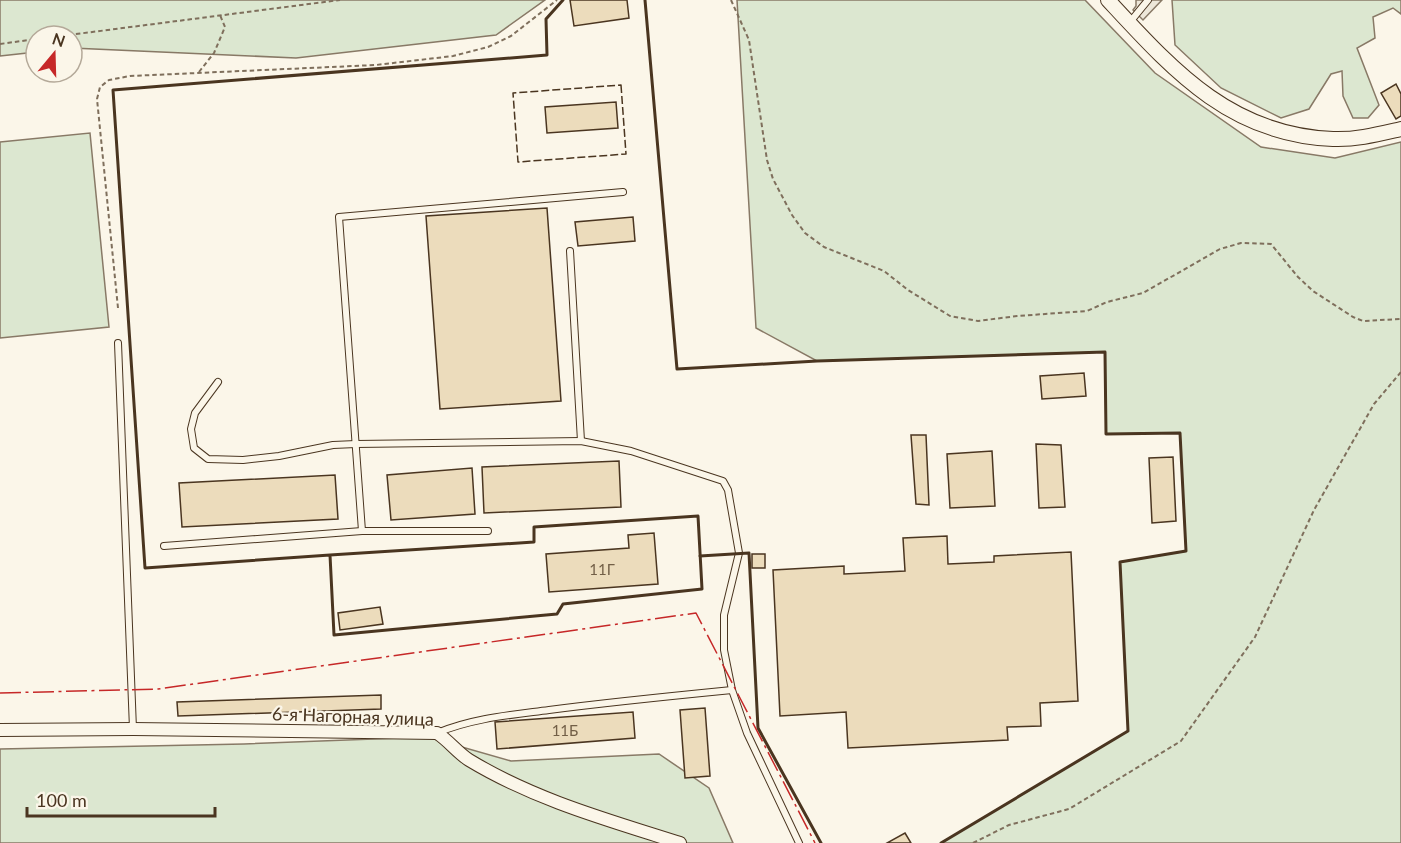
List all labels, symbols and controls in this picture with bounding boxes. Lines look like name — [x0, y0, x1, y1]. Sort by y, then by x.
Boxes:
north arrow — [24, 24, 84, 84]
text: N — [50, 28, 68, 50]
house number: 11Г — [589, 560, 615, 578]
street label: 6-я Нагорная улица — [272, 702, 434, 730]
house number: 11Б — [552, 721, 578, 739]
scale bar — [27, 780, 214, 818]
text: 100 m — [36, 789, 87, 811]

